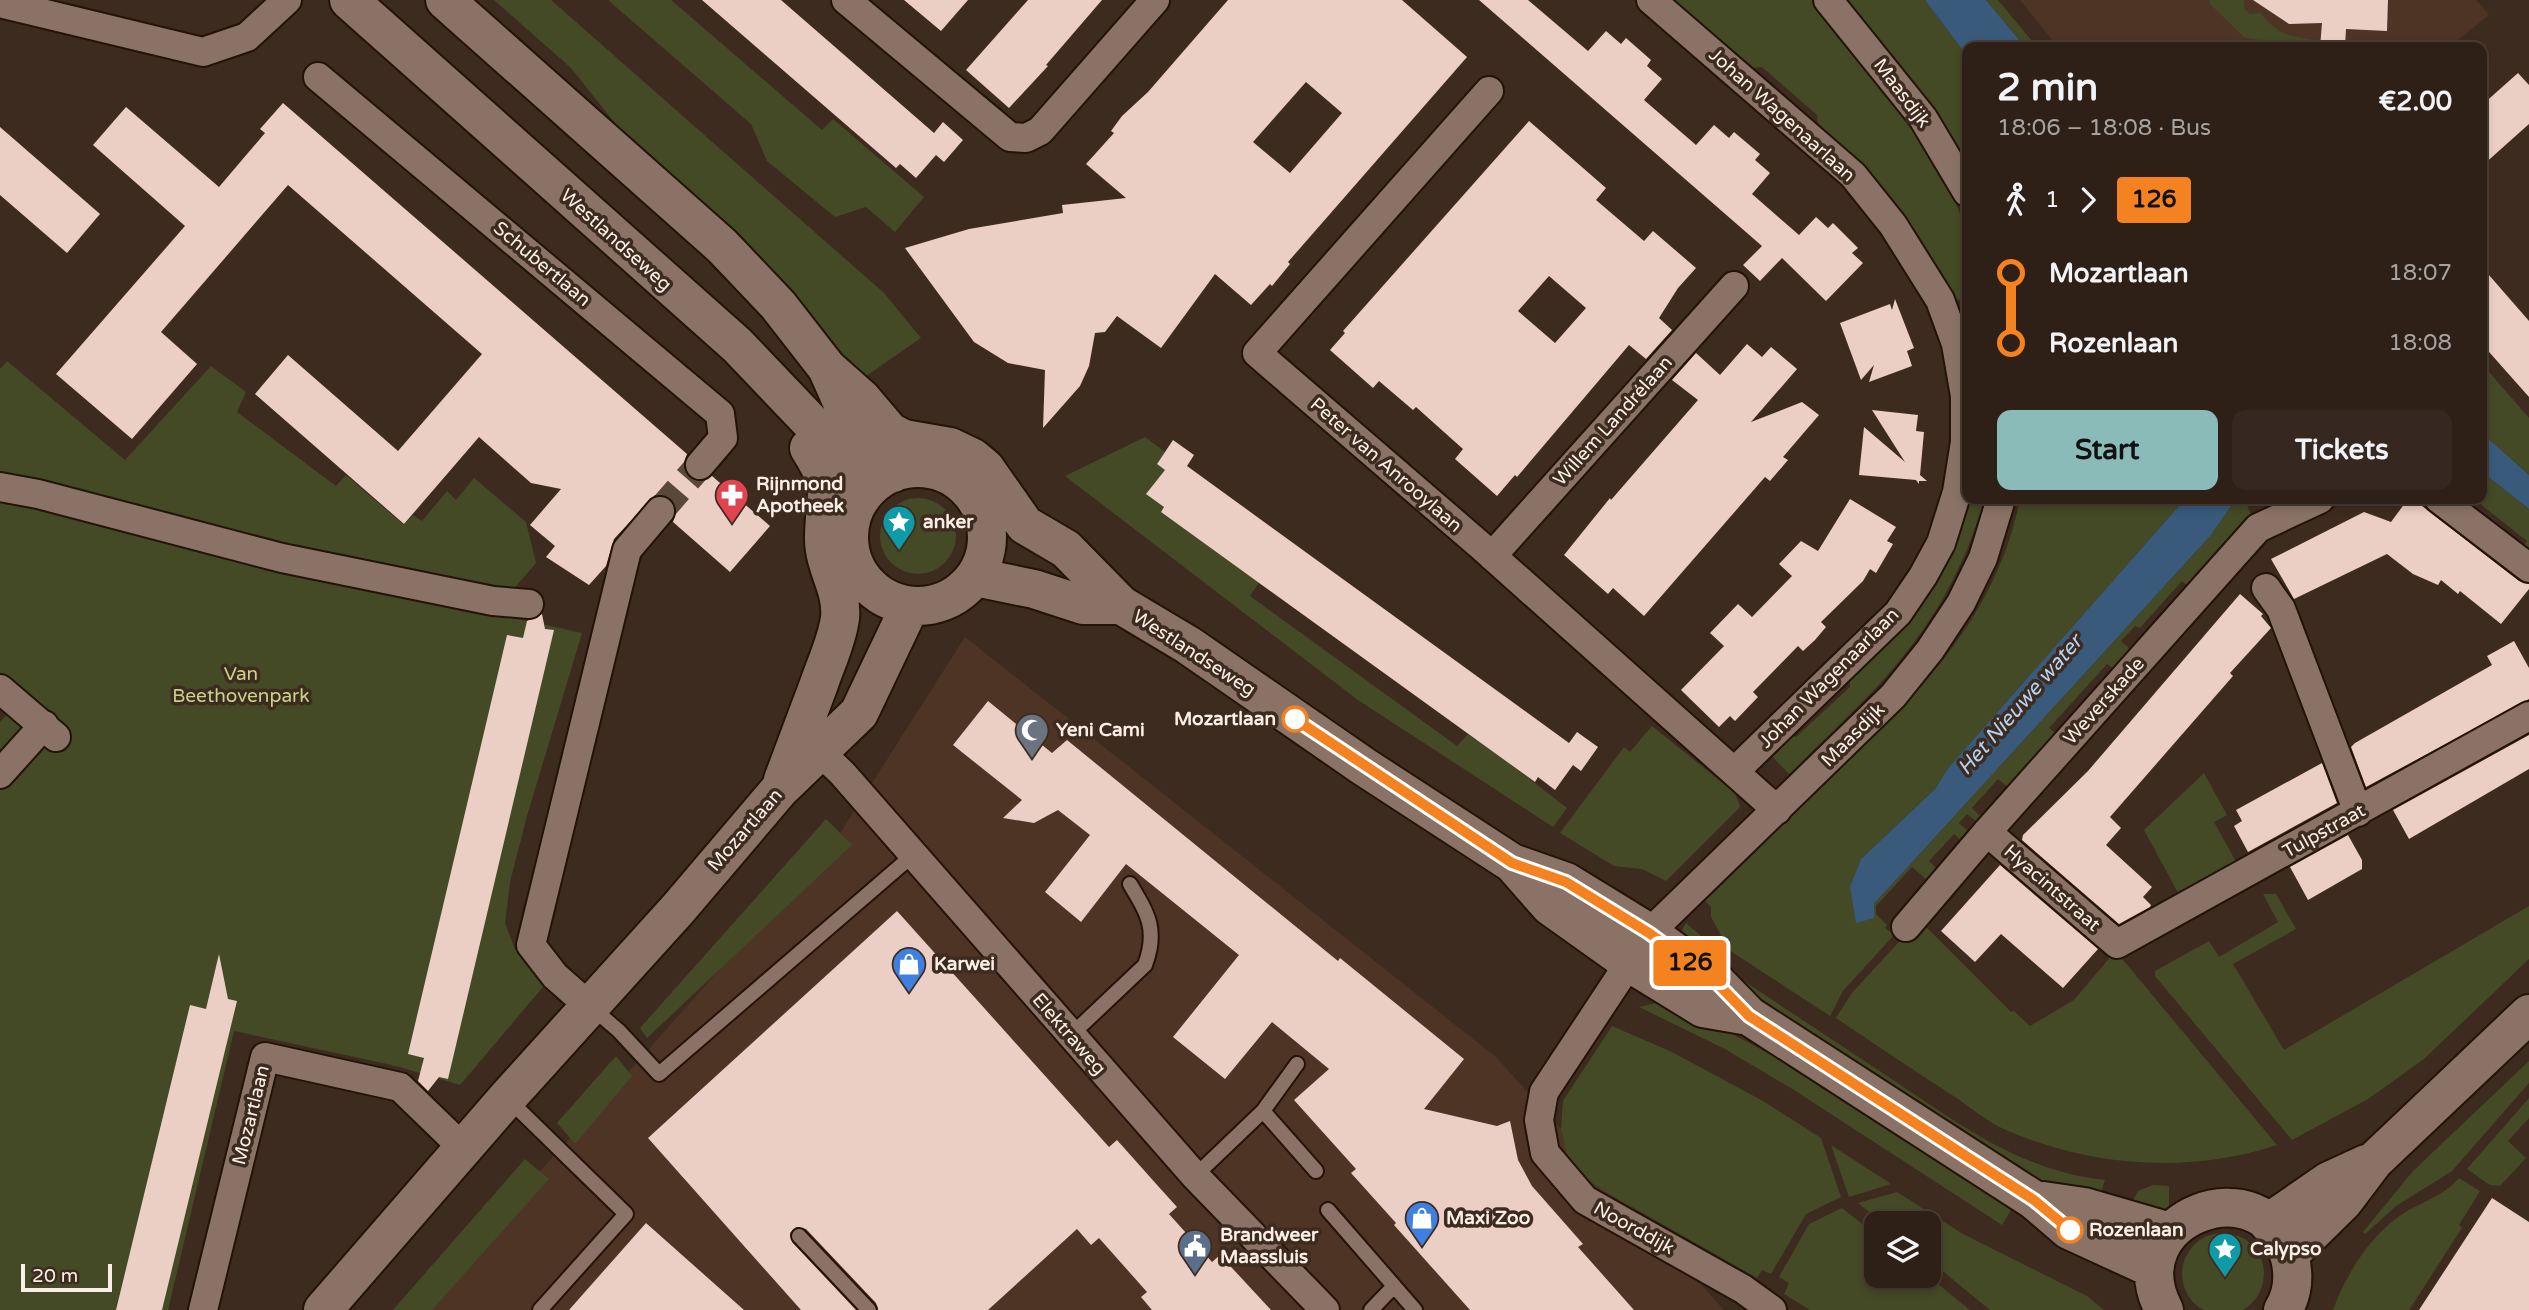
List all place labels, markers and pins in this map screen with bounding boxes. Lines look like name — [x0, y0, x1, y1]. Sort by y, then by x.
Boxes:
place label: Rijnmond Apotheek — [756, 473, 845, 518]
pharmacy icon: Rijnmond Apotheek — [713, 476, 751, 525]
place icon: anker — [880, 503, 918, 552]
place label: anker — [923, 511, 974, 533]
marker: Mozartlaan — [1282, 706, 1308, 732]
place label: Mozartlaan — [1174, 708, 1276, 730]
mosque icon: Yeni Cami — [1013, 711, 1051, 760]
place label: Yeni Cami — [1056, 719, 1145, 741]
shop icon: Karwei — [890, 945, 928, 994]
place label: Karwei — [934, 953, 995, 975]
shop icon: Maxi Zoo — [1403, 1199, 1441, 1248]
place label: Maxi Zoo — [1446, 1207, 1530, 1229]
marker: Rozenlaan — [2057, 1217, 2083, 1243]
place label: Rozenlaan — [2089, 1219, 2184, 1241]
place label: Brandweer Maassluis — [1220, 1224, 1319, 1268]
public building icon: Brandweer Maassluis — [1176, 1227, 1214, 1276]
place icon: Calypso — [2206, 1230, 2244, 1279]
place label: Calypso — [2250, 1238, 2321, 1261]

